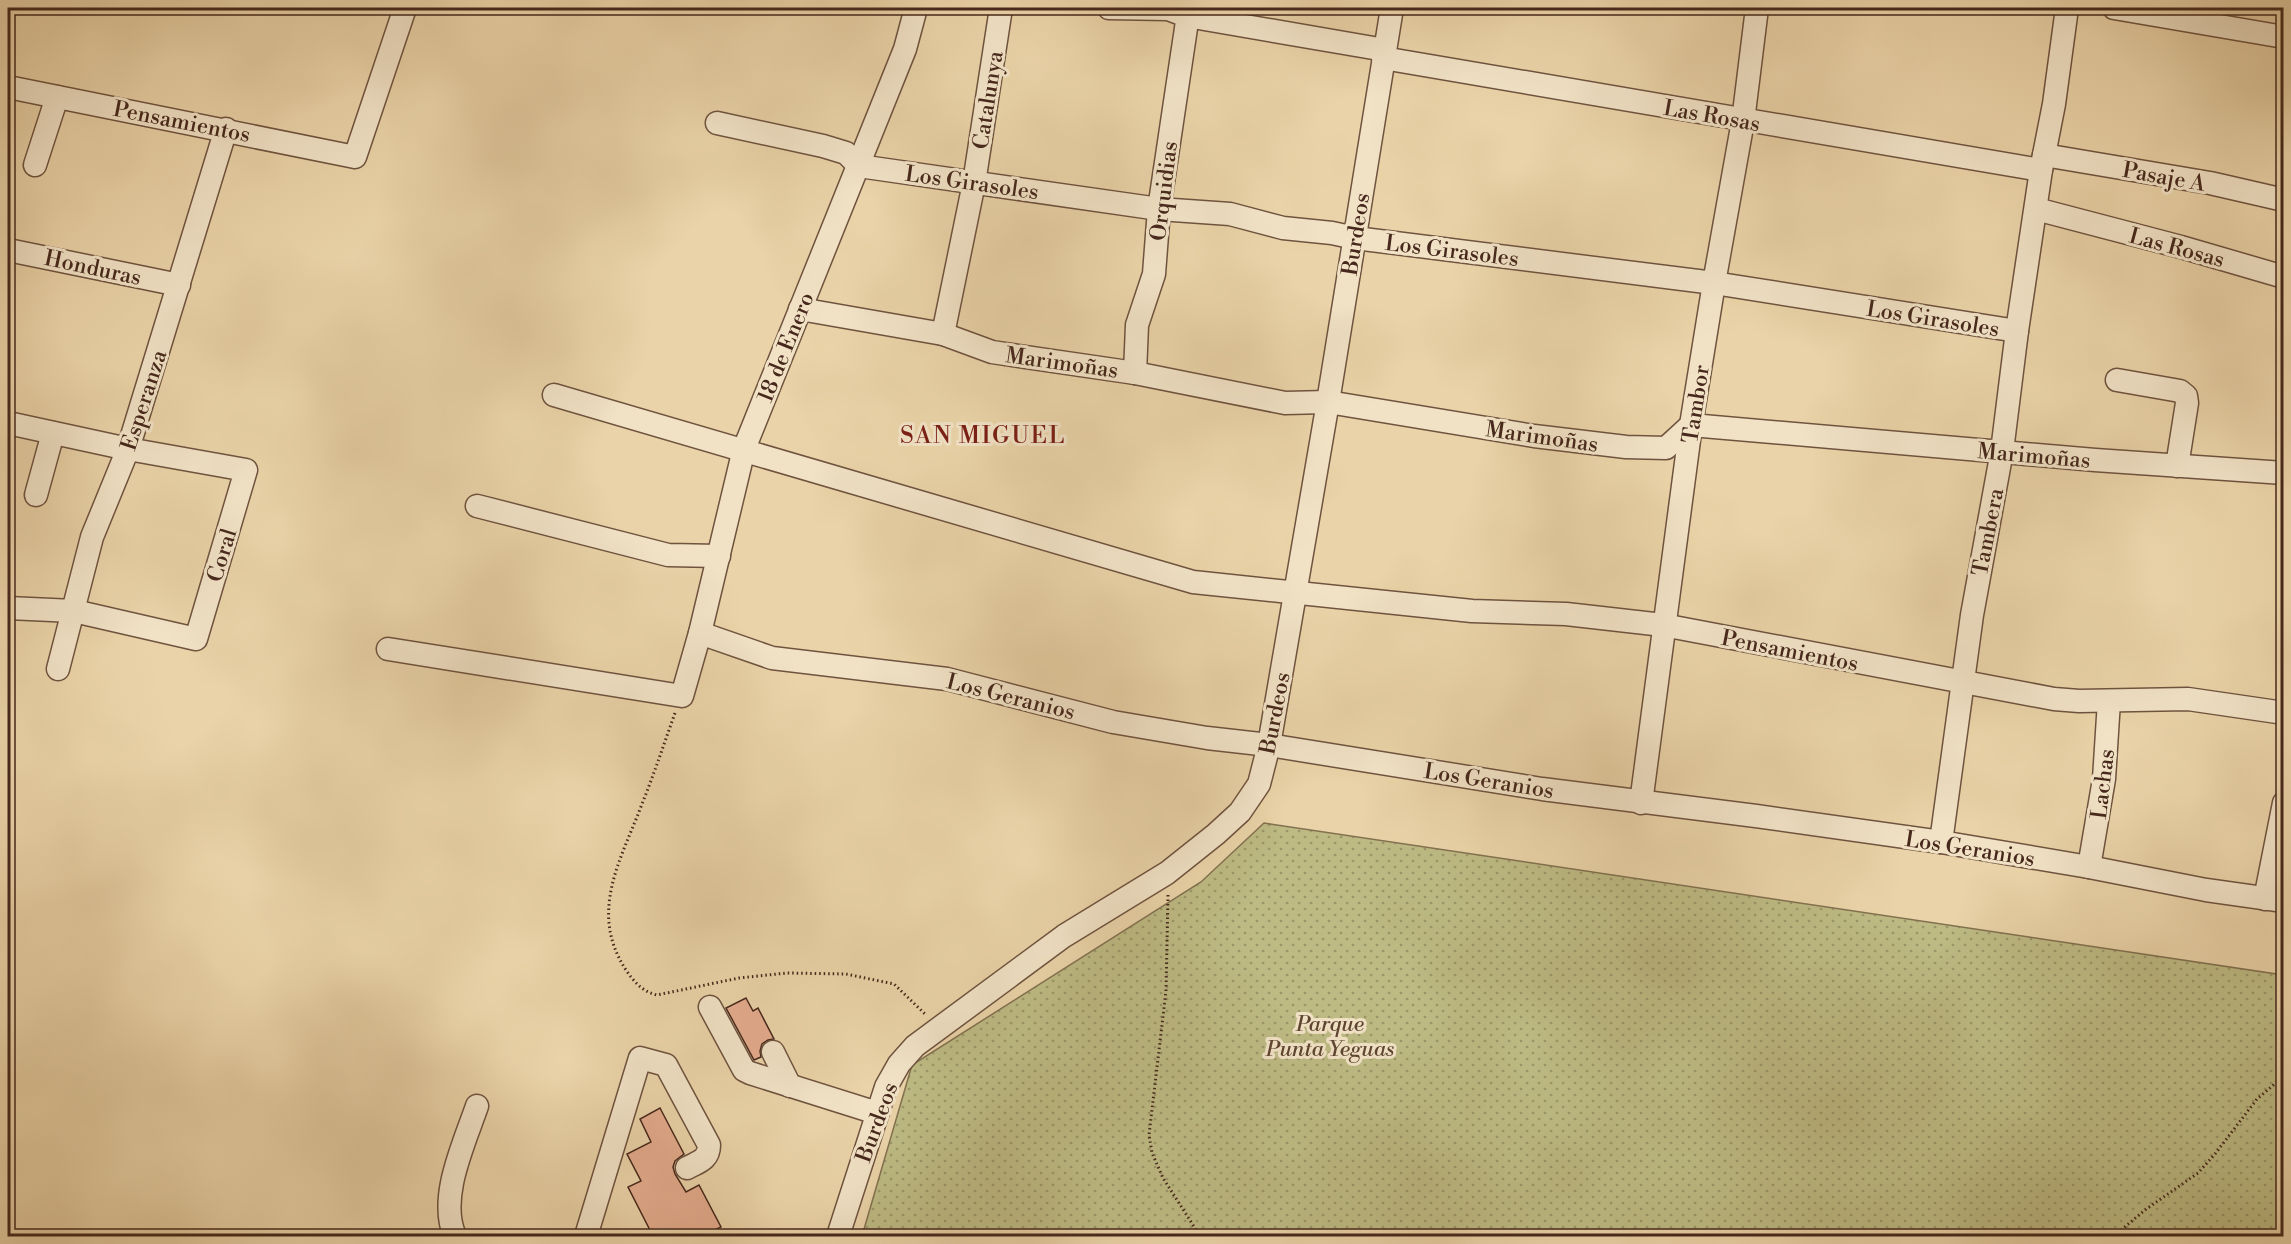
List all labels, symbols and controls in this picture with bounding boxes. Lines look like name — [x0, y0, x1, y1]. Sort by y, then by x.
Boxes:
street label: Catalunya — [967, 48, 1010, 151]
street label: Las Rosas — [1661, 95, 1762, 138]
street label: Pensamientos — [111, 96, 252, 149]
street label: Orquidias — [1145, 140, 1184, 243]
street label: Pasaje A — [2120, 157, 2208, 198]
street label: Los Girasoles — [903, 161, 1040, 206]
street label: Burdeos — [1337, 191, 1376, 278]
street label: Las Rosas — [2126, 223, 2227, 274]
street label: Los Girasoles — [1383, 230, 1520, 273]
street label: Honduras — [42, 245, 144, 292]
street label: 18 de Enero — [752, 289, 821, 407]
street label: Los Girasoles — [1864, 296, 2001, 343]
street label: Marimoñas — [1004, 342, 1120, 385]
street label: Esperanza — [116, 346, 174, 454]
street label: Tambor — [1677, 363, 1716, 445]
street label: Marimoñas — [1484, 416, 1600, 459]
district label: SAN MIGUEL — [900, 421, 1066, 451]
street label: Marimoñas — [1976, 438, 2091, 475]
street label: Tambera — [1967, 485, 2010, 578]
street label: Coral — [202, 525, 243, 585]
street label: Pensamientos — [1719, 625, 1860, 678]
street label: Los Geranios — [944, 668, 1078, 726]
street label: Burdeos — [1254, 670, 1297, 758]
street label: Lachas — [2086, 748, 2121, 821]
street label: Los Geranios — [1422, 758, 1556, 805]
street label: Los Geranios — [1903, 826, 2037, 873]
park label: Parque Punta Yeguas — [1265, 1011, 1394, 1063]
street label: Burdeos — [850, 1079, 904, 1167]

